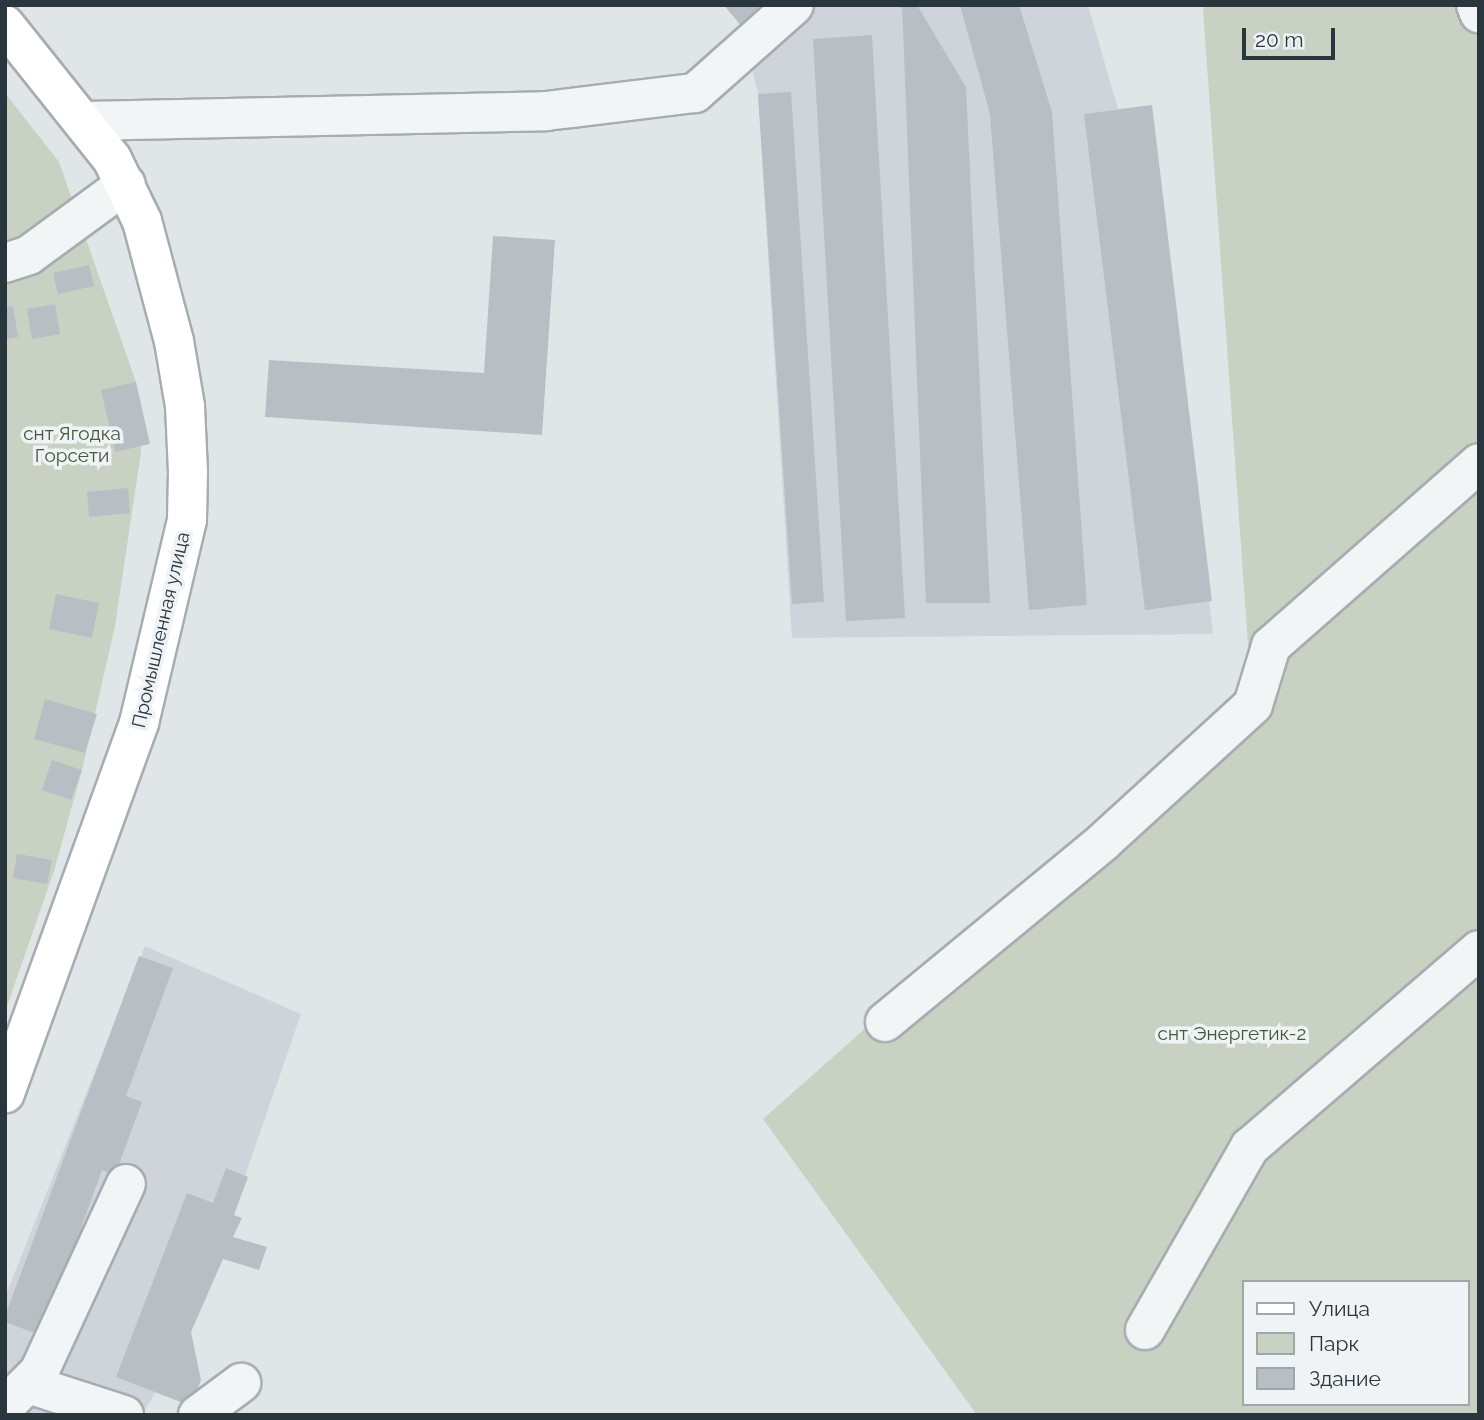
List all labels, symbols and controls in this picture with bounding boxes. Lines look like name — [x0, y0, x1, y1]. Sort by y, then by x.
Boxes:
scale bar — [1246, 14, 1339, 58]
text: 20 m — [1255, 27, 1303, 52]
park label: снт Ягодка Горсети — [23, 423, 121, 467]
street label: Промышленная улица — [127, 530, 195, 730]
park label: снт Энергетик-2 — [1158, 1023, 1306, 1045]
legend — [1242, 1280, 1470, 1406]
text: Улица — [1309, 1296, 1370, 1321]
text: Парк — [1309, 1331, 1359, 1356]
text: Здание — [1309, 1366, 1381, 1391]

